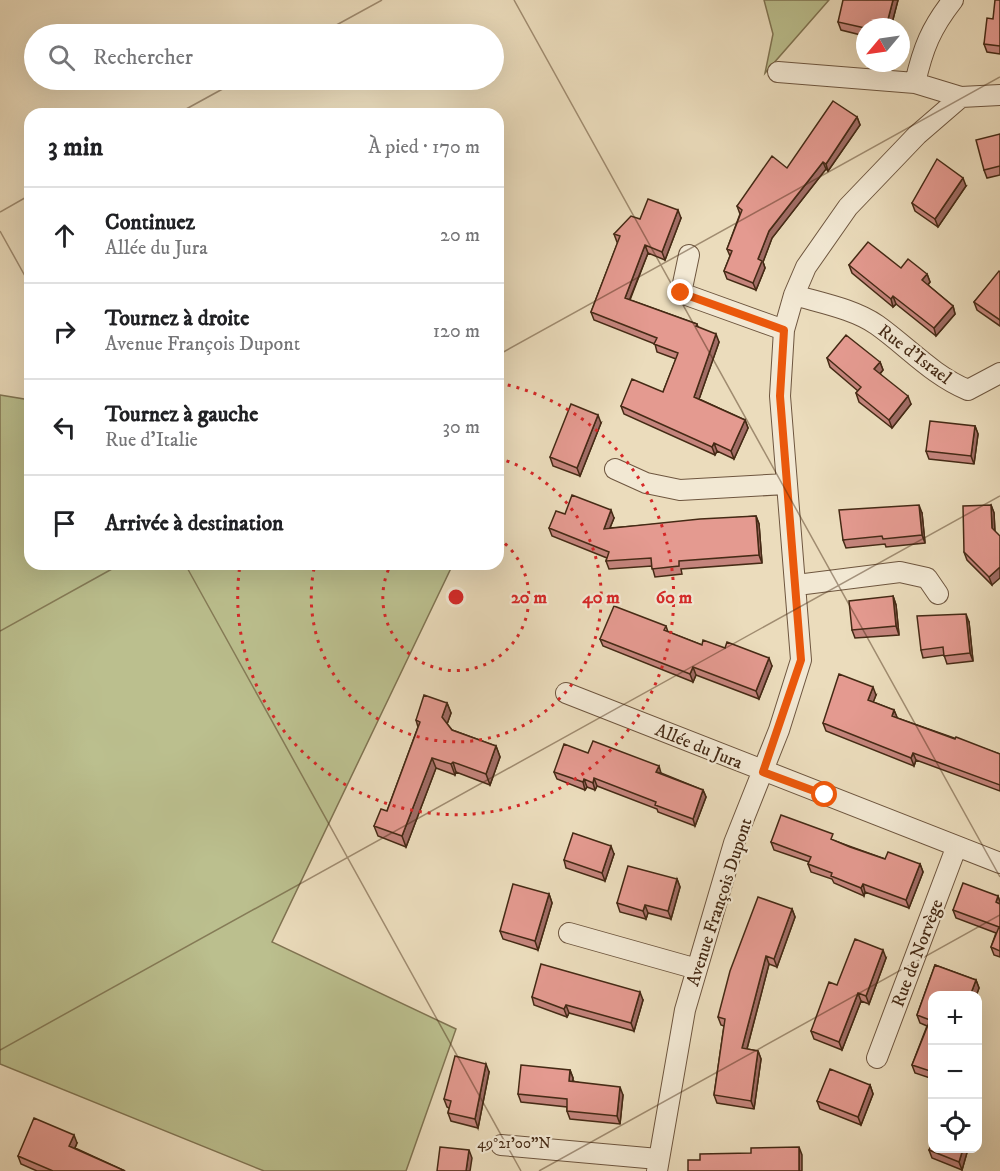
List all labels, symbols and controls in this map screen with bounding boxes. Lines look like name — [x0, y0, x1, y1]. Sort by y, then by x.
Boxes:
north arrow — [856, 18, 910, 72]
search box — [24, 24, 504, 90]
icon: search — [45, 41, 78, 74]
text: Rechercher — [93, 44, 193, 71]
text: 3 min — [48, 131, 103, 164]
text: À pied · 170 m — [368, 135, 480, 160]
text: Continuez — [105, 209, 195, 236]
icon: ahead — [48, 219, 81, 252]
text: 20 m — [440, 223, 480, 248]
text: Allée du Jura — [105, 236, 208, 261]
route end — [667, 279, 693, 305]
text: Tournez à droite — [105, 305, 249, 332]
icon: right — [48, 315, 81, 348]
text: 120 m — [433, 319, 480, 344]
street label: Rue d'Israel — [873, 320, 956, 390]
text: Avenue François Dupont — [105, 332, 300, 357]
text: Tournez à gauche — [105, 401, 258, 428]
icon: left — [48, 411, 81, 444]
text: 30 m — [442, 415, 480, 440]
text: Rue d'Italie — [105, 428, 198, 453]
icon: arrive — [48, 507, 81, 540]
text: Arrivée à destination — [105, 510, 284, 537]
centre of rings — [446, 587, 466, 607]
text: 20 m — [511, 587, 547, 609]
text: 40 m — [581, 587, 620, 609]
text: 60 m — [656, 587, 693, 609]
street label: Allée du Jura — [652, 719, 746, 775]
route start — [811, 781, 837, 807]
street label: Avenue François Dupont — [682, 815, 758, 989]
street label: Rue de Norvège — [887, 896, 949, 1010]
map controls — [928, 991, 982, 1153]
button: + — [928, 991, 982, 1045]
button: − — [928, 1045, 982, 1099]
button: locate — [928, 1099, 982, 1153]
text: 49°21'00"N — [477, 1134, 551, 1153]

